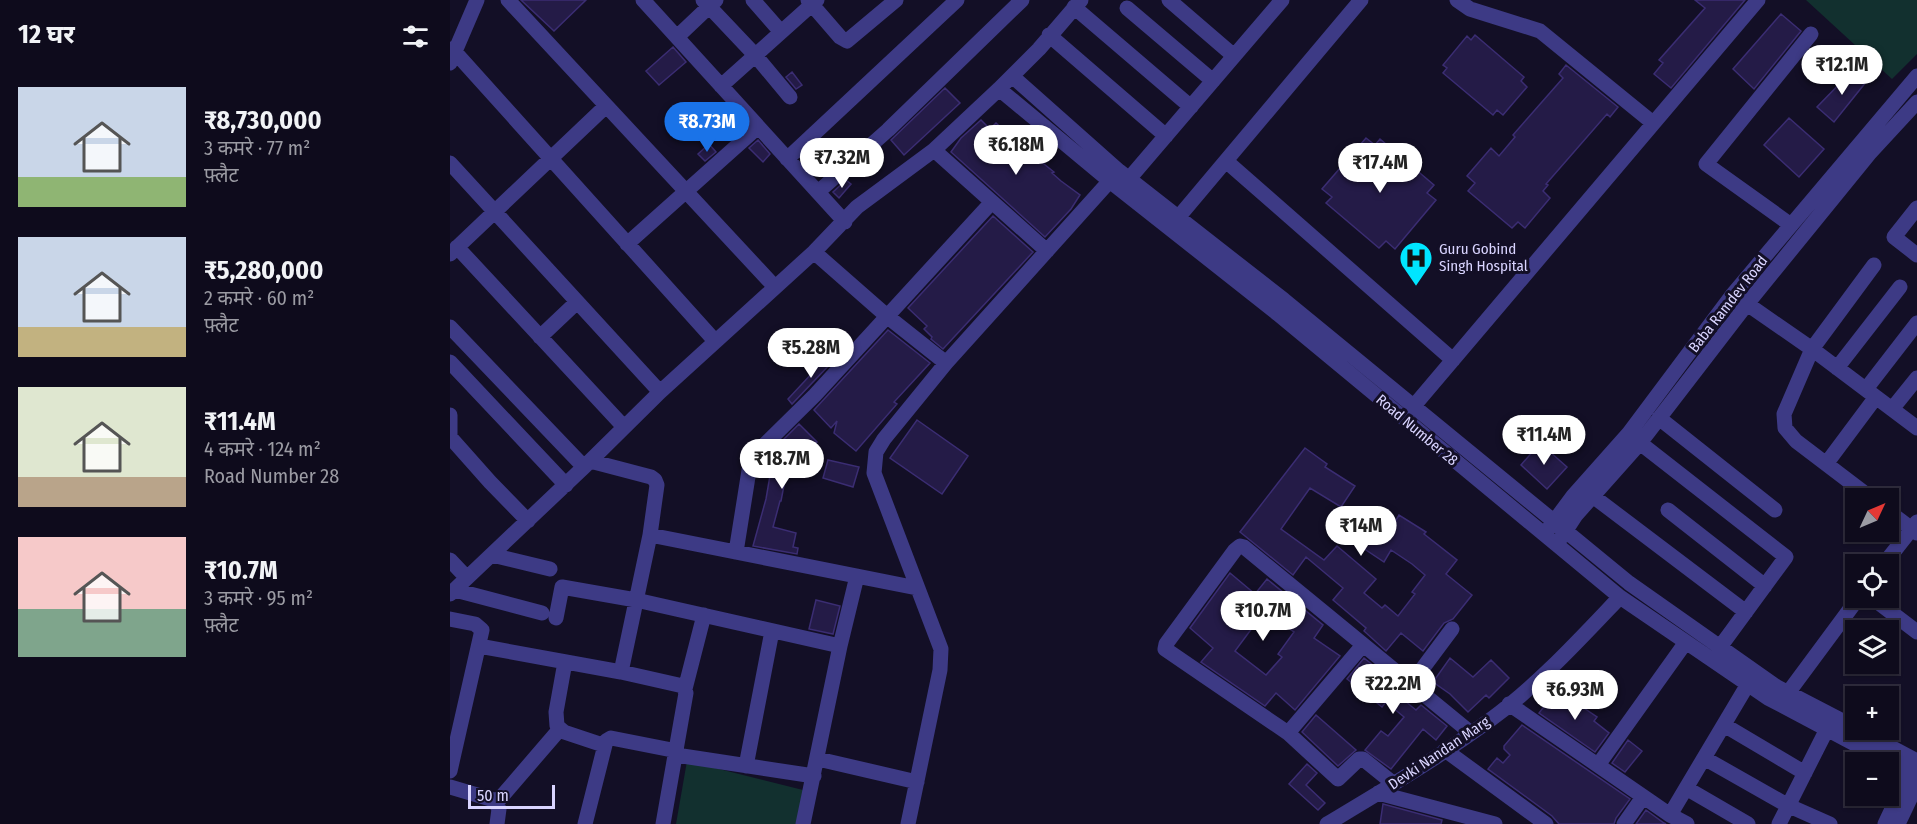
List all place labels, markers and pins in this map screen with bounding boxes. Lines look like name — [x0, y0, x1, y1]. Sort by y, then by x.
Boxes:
pin: ₹12.1M — [1793, 45, 1891, 96]
pin: ₹8.73M — [658, 102, 756, 153]
pin: ₹6.18M — [967, 125, 1065, 176]
pin: ₹7.32M — [793, 138, 891, 189]
pin: ₹17.4M — [1331, 143, 1429, 194]
hospital icon: Guru Gobind Singh Hospital — [1398, 240, 1434, 287]
place label: Guru Gobind Singh Hospital — [1439, 240, 1528, 275]
pin: ₹5.28M — [762, 328, 860, 379]
pin: ₹11.4M — [1495, 415, 1593, 466]
pin: ₹18.7M — [733, 439, 831, 490]
pin: ₹14M — [1325, 506, 1397, 557]
pin: ₹10.7M — [1214, 591, 1312, 642]
pin: ₹22.2M — [1344, 664, 1442, 715]
pin: ₹6.93M — [1526, 670, 1624, 721]

